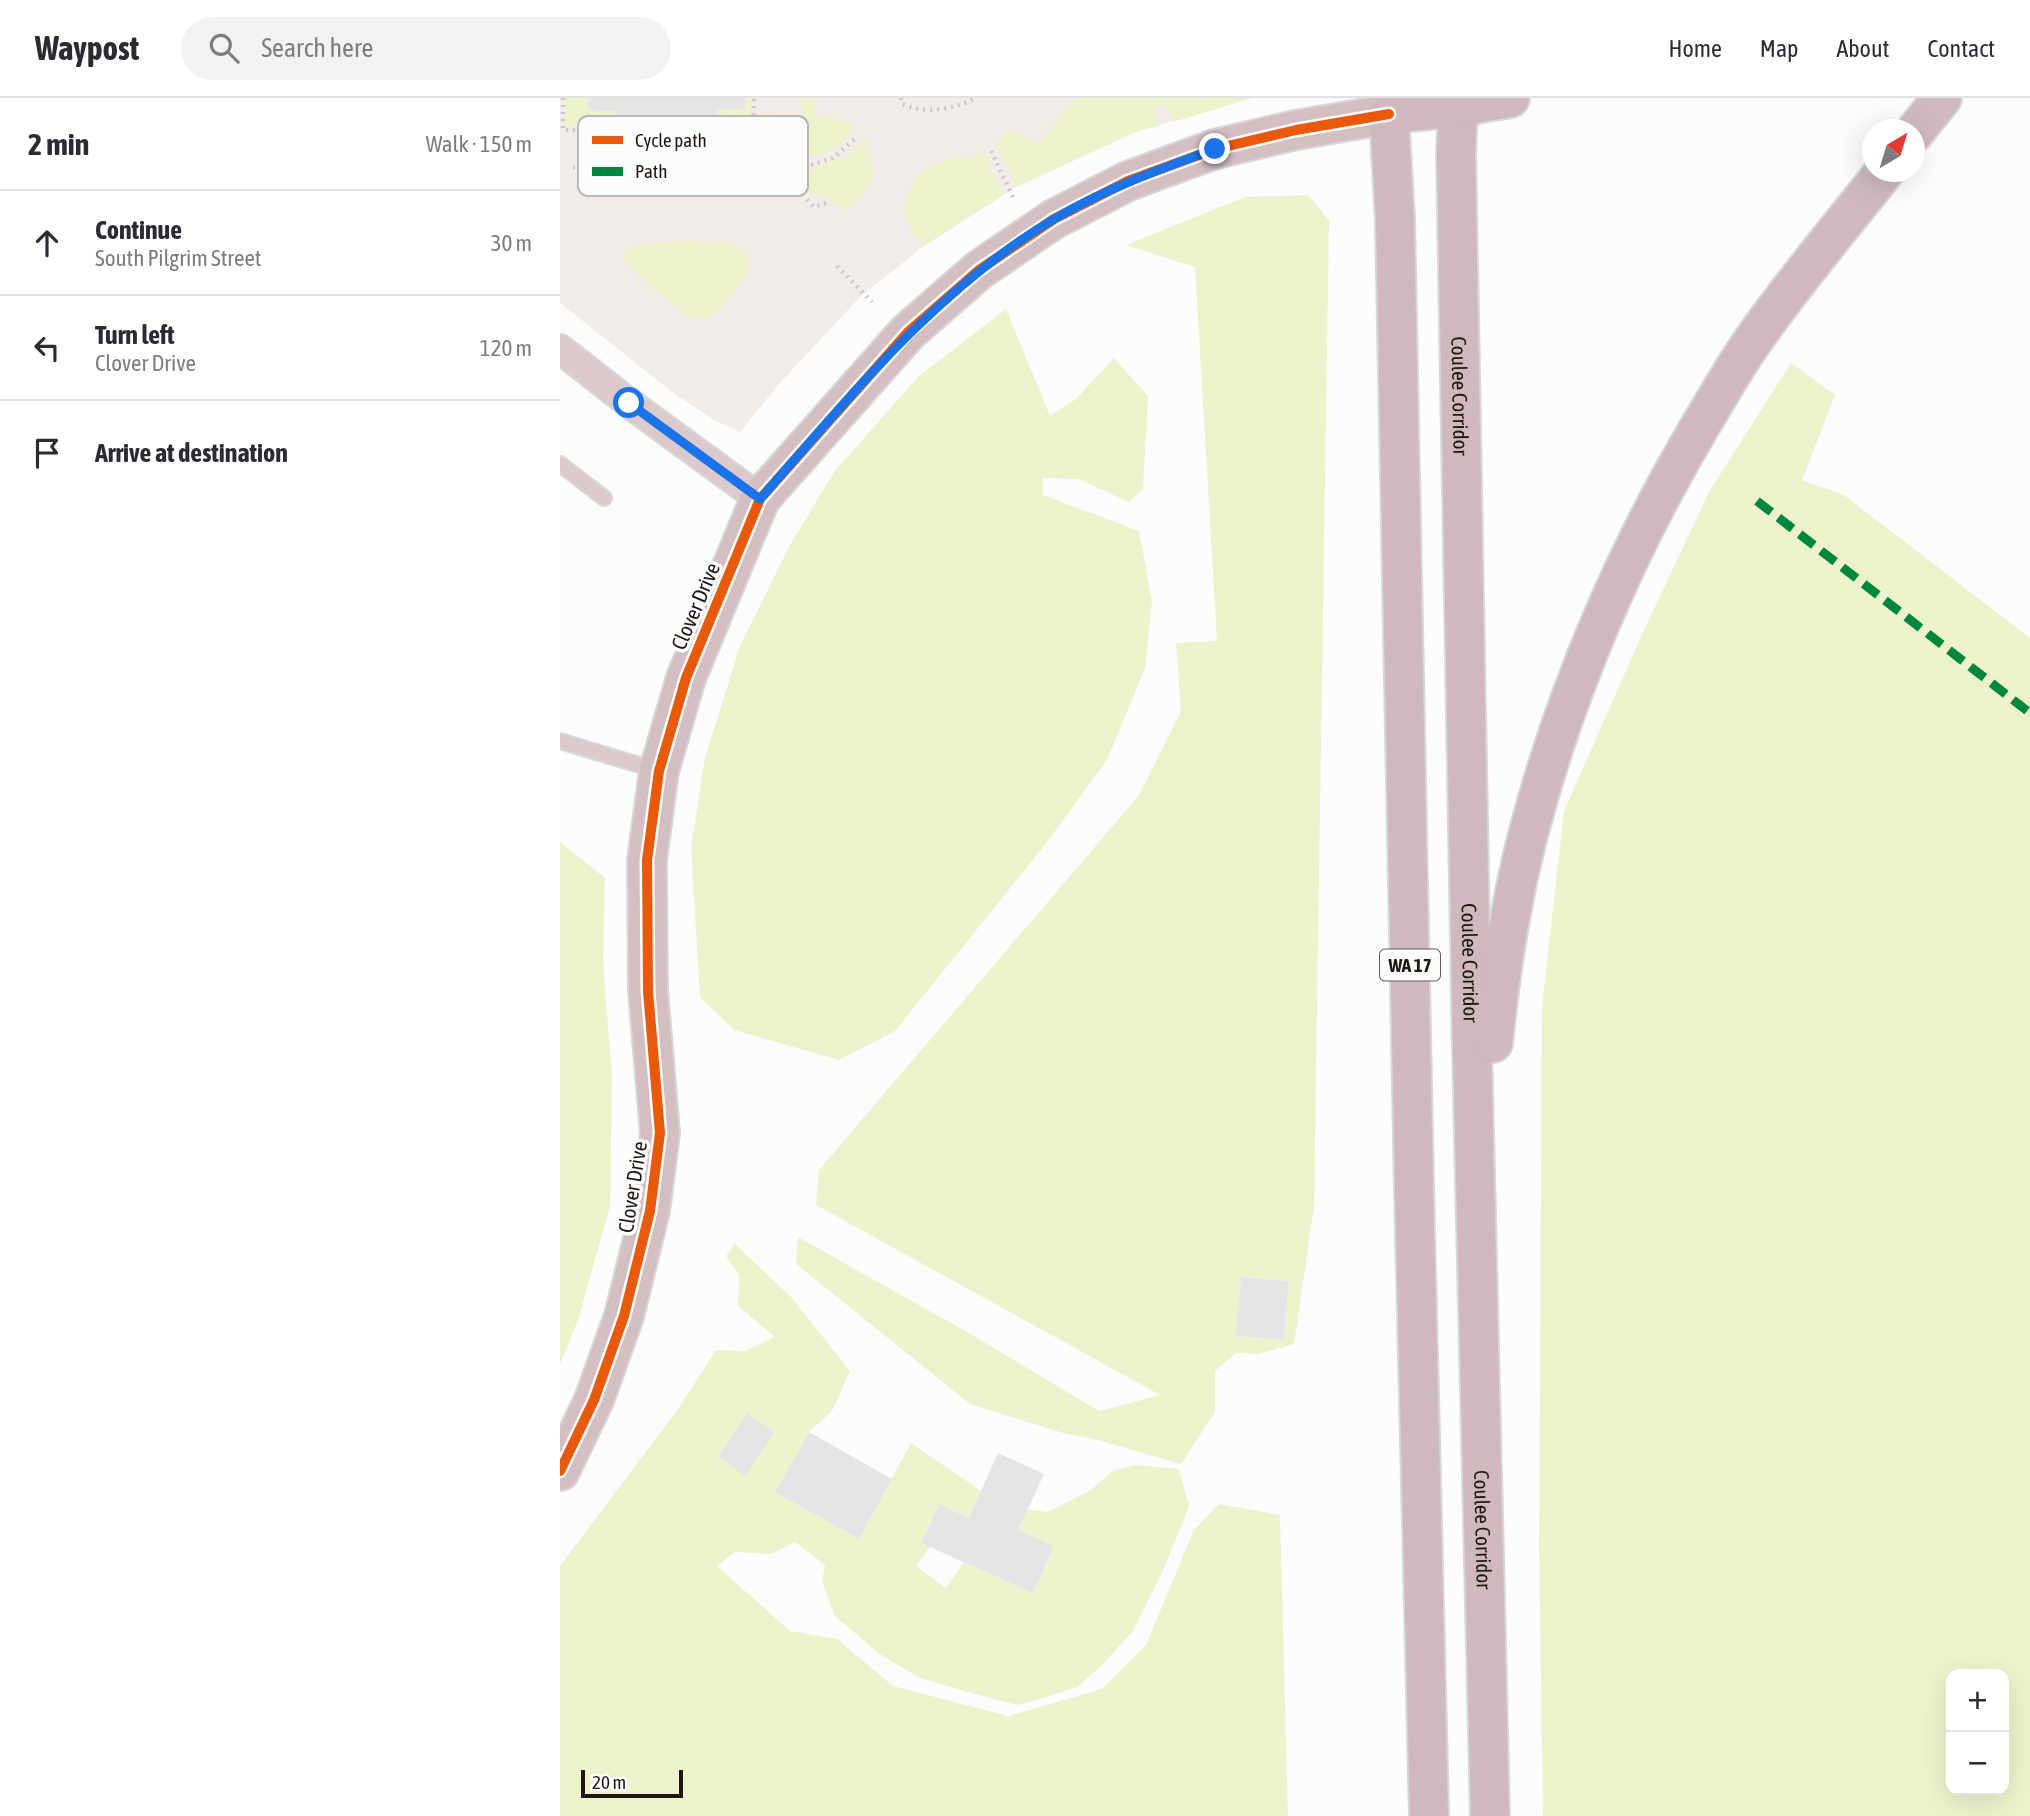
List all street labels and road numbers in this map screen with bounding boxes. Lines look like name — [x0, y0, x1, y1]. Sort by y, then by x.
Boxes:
street label: Coulee Corridor — [1447, 336, 1473, 457]
street label: Clover Drive — [666, 559, 724, 653]
street label: Coulee Corridor — [1457, 903, 1484, 1023]
road number: WA 17 — [1380, 950, 1440, 980]
street label: Clover Drive — [613, 1140, 651, 1234]
street label: Coulee Corridor — [1470, 1470, 1497, 1590]

